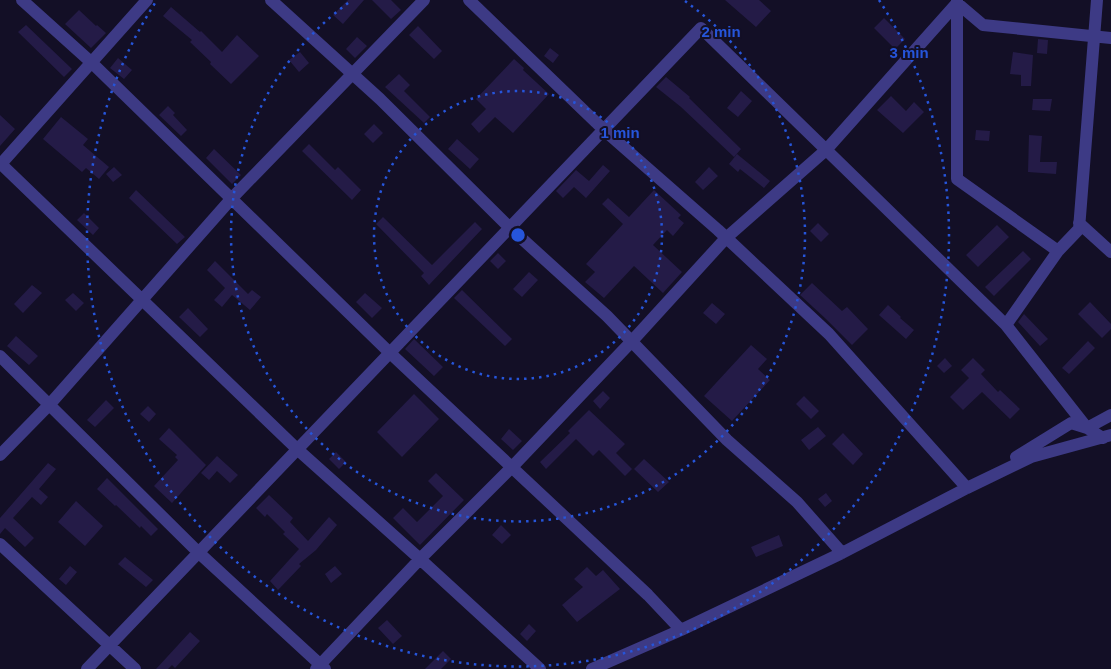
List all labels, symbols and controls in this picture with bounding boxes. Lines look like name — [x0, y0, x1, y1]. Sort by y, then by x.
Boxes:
text: 2 min — [701, 23, 741, 40]
text: 3 min — [889, 44, 929, 61]
text: 1 min — [600, 124, 640, 141]
centre of rings — [509, 226, 527, 244]

